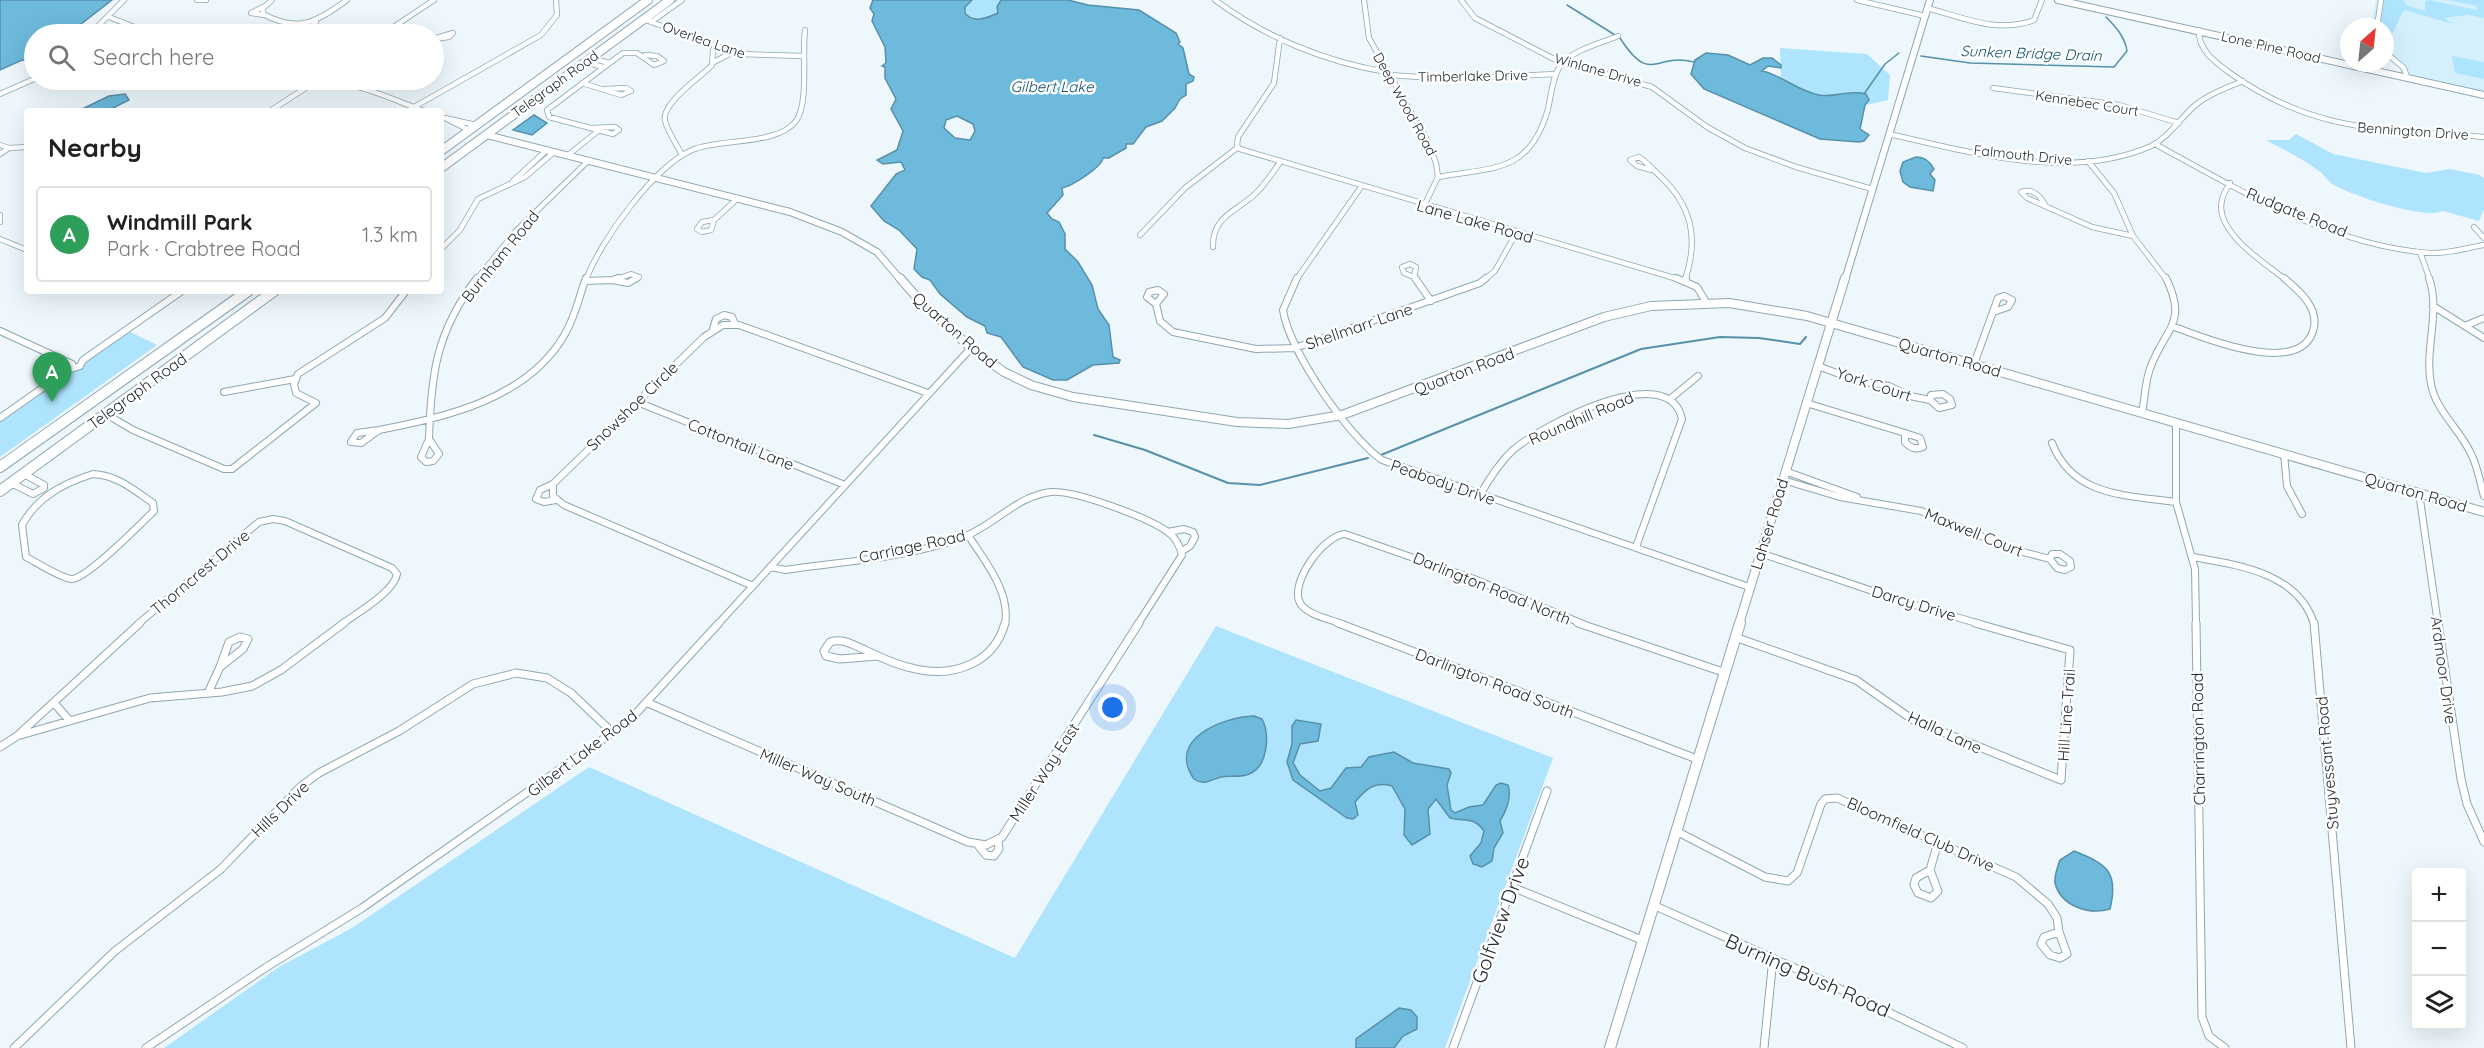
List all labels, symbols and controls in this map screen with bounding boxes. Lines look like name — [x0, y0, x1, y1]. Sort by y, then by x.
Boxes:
street label: Overlea Lane — [660, 17, 748, 63]
north arrow — [2340, 18, 2394, 72]
search box — [24, 24, 444, 90]
street label: Lone Pine Road — [2219, 27, 2323, 67]
icon: search — [45, 41, 78, 74]
water label: Sunken Bridge Drain — [1960, 41, 2102, 65]
text: Search here — [93, 43, 214, 71]
street label: Telegraph Road — [508, 46, 602, 122]
street label: Deep Wood Road — [1369, 49, 1441, 159]
street label: Winlane Drive — [1552, 49, 1644, 91]
street label: Timberlake Drive — [1418, 66, 1528, 86]
water label: Gilbert Lake — [1011, 77, 1094, 96]
street label: Kennebec Court — [2034, 86, 2140, 120]
street label: Bennington Drive — [2357, 118, 2469, 144]
text: Nearby — [48, 131, 142, 164]
street label: Falmouth Drive — [1973, 141, 2073, 169]
street label: Rudgate Road — [2243, 183, 2351, 241]
street label: Lane Lake Road — [1414, 195, 1536, 247]
street label: Burnham Road — [457, 206, 543, 306]
text: Windmill Park — [107, 208, 252, 236]
text: A — [63, 222, 76, 247]
text: 1.3 km — [362, 222, 418, 247]
text: Park · Crabtree Road — [107, 236, 301, 261]
street label: Quarton Road — [909, 288, 1001, 372]
street label: Shellmarr Lane — [1303, 298, 1415, 354]
street label: Quarton Road — [1896, 333, 2004, 381]
street label: Quarton Road — [1411, 343, 1517, 399]
street label: Telegraph Road — [83, 348, 191, 434]
pin: A — [32, 352, 72, 402]
street label: Snowshoe Circle — [582, 357, 682, 455]
street label: York Court — [1834, 362, 1914, 406]
street label: Roundhill Road — [1525, 387, 1637, 449]
street label: Cottontail Lane — [685, 414, 797, 474]
street label: Peabody Drive — [1388, 455, 1498, 509]
street label: Quarton Road — [2362, 468, 2470, 516]
street label: Lahser Road — [1746, 476, 1792, 572]
street label: Maxwell Court — [1922, 503, 2026, 561]
street label: Thorncrest Drive — [147, 525, 253, 619]
street label: Carriage Road — [857, 525, 967, 567]
street label: Darlington Road North — [1410, 547, 1574, 629]
street label: Darcy Drive — [1869, 581, 1959, 625]
street label: Ardmoor Drive — [2427, 615, 2461, 725]
street label: Darlington Road South — [1413, 643, 1577, 723]
street label: Hill Line Trail — [2053, 668, 2079, 762]
street label: Charrington Road — [2187, 673, 2209, 805]
your location — [1098, 693, 1127, 722]
street label: Stuyvessant Road — [2311, 696, 2343, 830]
street label: Gilbert Lake Road — [523, 705, 641, 801]
street label: Halla Lane — [1905, 706, 1985, 758]
street label: Miller Way East — [1005, 719, 1083, 825]
street label: Miller Way South — [757, 744, 879, 810]
street label: Hills Drive — [247, 777, 313, 841]
street label: Bloomfield Club Drive — [1844, 792, 1998, 876]
street label: Golfview Drive — [1466, 853, 1534, 987]
map controls — [2412, 868, 2466, 1030]
button: + — [2412, 868, 2466, 922]
button: − — [2412, 922, 2466, 976]
street label: Burning Bush Road — [1722, 927, 1894, 1023]
button: layers — [2412, 976, 2466, 1030]

